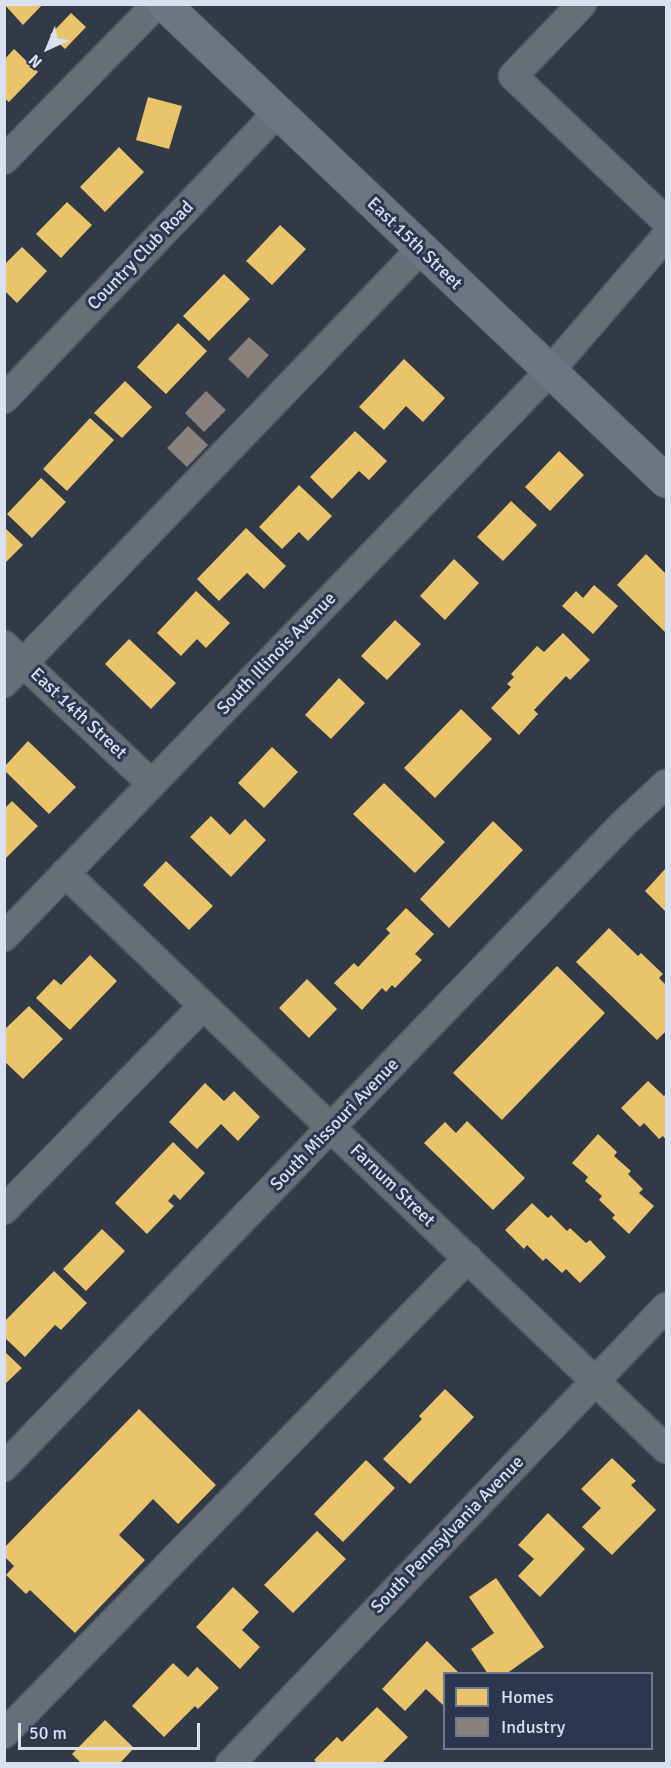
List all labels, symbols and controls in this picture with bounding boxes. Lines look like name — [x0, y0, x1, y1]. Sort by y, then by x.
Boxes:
north arrow — [18, 18, 78, 78]
text: N — [25, 50, 46, 72]
street label: East 15th Street — [362, 193, 466, 295]
street label: Country Club Road — [83, 197, 199, 315]
street label: South Illinois Avenue — [213, 588, 341, 720]
street label: East 14th Street — [25, 664, 131, 764]
street label: South Missouri Avenue — [266, 1054, 404, 1196]
street label: Farnum Street — [345, 1140, 439, 1232]
street label: South Pennsylvania Avenue — [367, 1452, 529, 1618]
legend — [443, 1672, 653, 1750]
text: Homes — [501, 1686, 554, 1708]
scale bar — [21, 1711, 202, 1749]
text: Industry — [501, 1716, 565, 1738]
text: 50 m — [29, 1722, 67, 1744]

